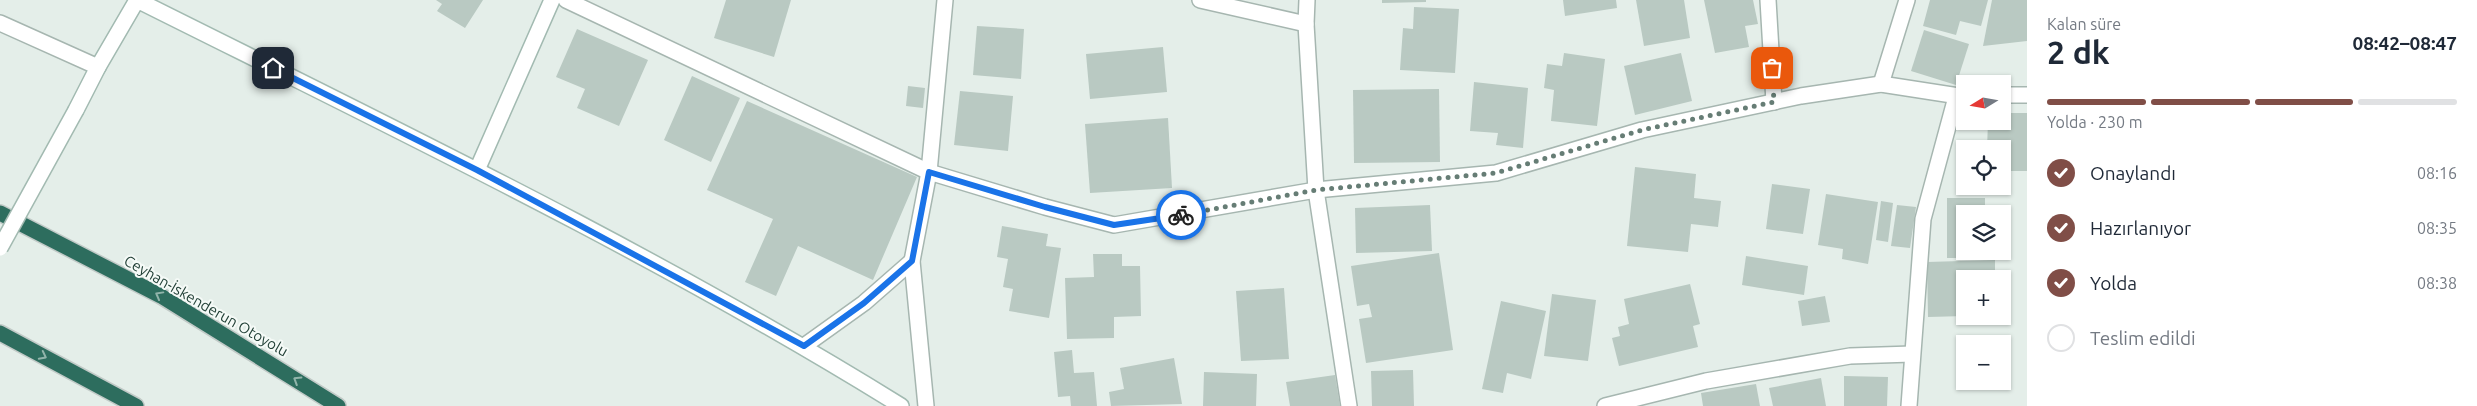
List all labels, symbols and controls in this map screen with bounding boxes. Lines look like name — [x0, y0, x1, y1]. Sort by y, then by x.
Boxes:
text: Kalan süre — [2047, 15, 2121, 33]
text: 08:42–08:47 — [2352, 32, 2457, 54]
text: 2 dk — [2047, 34, 2110, 70]
pin — [252, 47, 294, 89]
pin — [1751, 47, 1793, 89]
icon: home — [259, 54, 287, 82]
icon: bag — [1758, 54, 1786, 82]
north arrow — [1956, 75, 2011, 130]
map controls — [1956, 75, 2011, 390]
text: Yolda · 230 m — [2047, 113, 2143, 131]
button: locate — [1956, 140, 2011, 195]
icon: check — [2047, 159, 2075, 187]
text: Onaylandı — [2090, 162, 2176, 184]
text: 08:16 — [2417, 164, 2457, 182]
courier — [1156, 190, 1206, 240]
icon: bike — [1167, 201, 1195, 229]
button: layers — [1956, 205, 2011, 260]
icon: check — [2047, 214, 2075, 242]
text: Hazırlanıyor — [2090, 217, 2191, 239]
text: 08:35 — [2417, 219, 2457, 237]
street label: Ceyhan-İskenderun Otoyolu — [121, 252, 291, 360]
icon: check — [2047, 269, 2075, 297]
button: + — [1956, 270, 2011, 325]
text: Yolda — [2090, 272, 2137, 294]
text: 08:38 — [2417, 274, 2457, 292]
one-way arrow — [155, 292, 164, 302]
text: Teslim edildi — [2090, 327, 2196, 349]
button: − — [1956, 335, 2011, 390]
one-way arrow — [38, 350, 47, 360]
one-way arrow — [293, 377, 302, 387]

